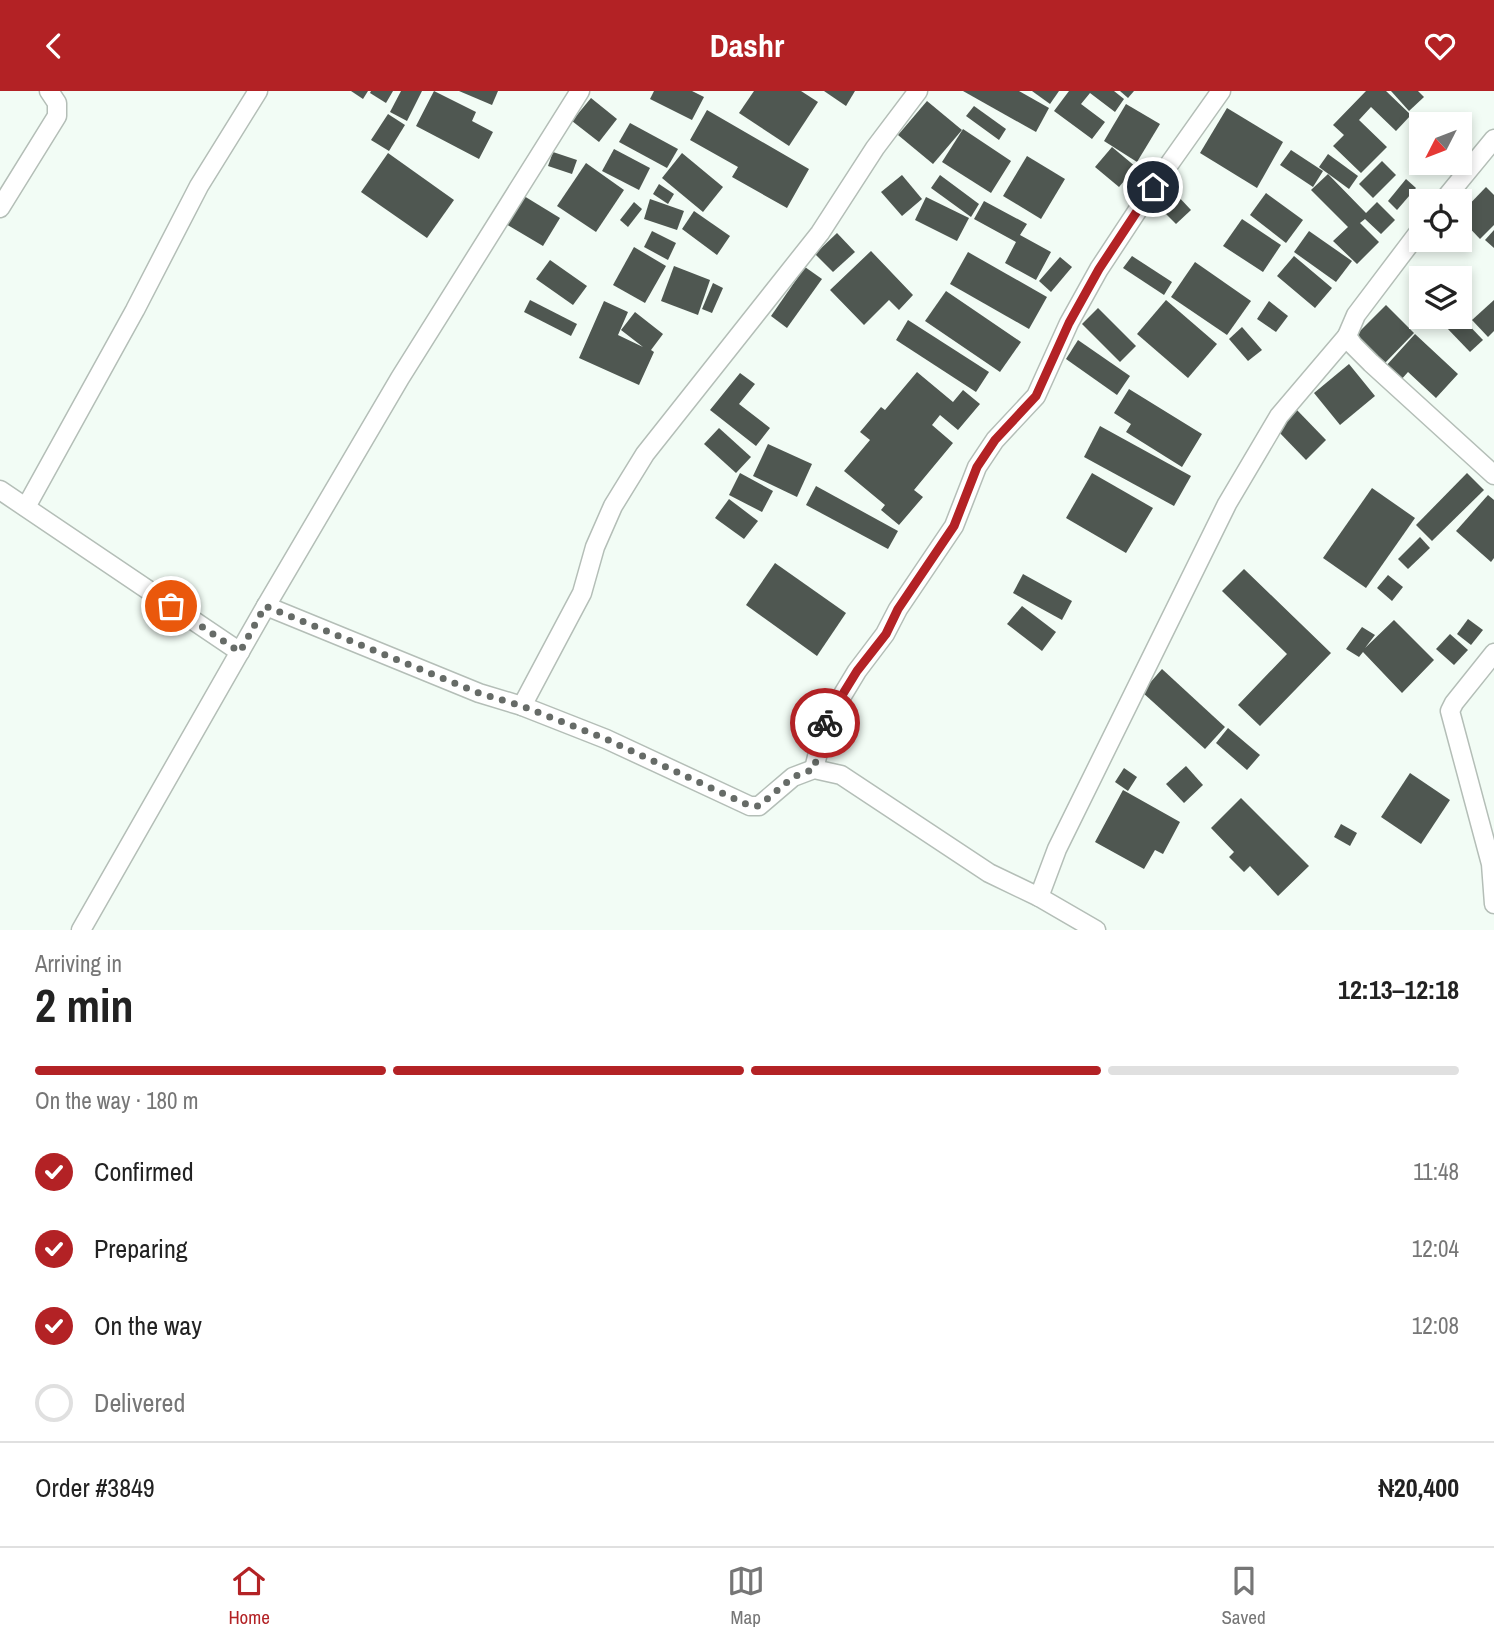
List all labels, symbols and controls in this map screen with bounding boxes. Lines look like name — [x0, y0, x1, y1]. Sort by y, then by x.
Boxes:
text: Dashr — [710, 24, 784, 67]
icon: back — [35, 27, 73, 65]
icon: heart — [1421, 27, 1459, 65]
north arrow — [1409, 112, 1472, 175]
map controls — [1409, 112, 1472, 329]
pin — [1123, 157, 1183, 217]
icon: home — [1134, 168, 1172, 206]
button: locate — [1409, 189, 1472, 252]
button: layers — [1409, 266, 1472, 329]
pin — [141, 576, 201, 636]
icon: bag — [152, 587, 190, 625]
courier — [790, 688, 860, 758]
icon: bike — [806, 704, 844, 742]
text: Arriving in — [35, 948, 122, 979]
text: 12:13–12:18 — [1338, 972, 1459, 1007]
text: 2 min — [35, 974, 134, 1036]
text: On the way · 180 m — [35, 1085, 199, 1116]
icon: check — [35, 1153, 73, 1191]
text: Confirmed — [94, 1154, 194, 1189]
text: 11:48 — [1413, 1156, 1459, 1187]
icon: check — [35, 1230, 73, 1268]
text: Preparing — [94, 1231, 188, 1266]
text: 12:04 — [1412, 1233, 1459, 1264]
icon: check — [35, 1307, 73, 1345]
text: On the way — [94, 1308, 202, 1343]
text: 12:08 — [1412, 1310, 1459, 1341]
text: Delivered — [94, 1385, 185, 1420]
text: Order #3849 — [35, 1470, 155, 1505]
text: ₦20,400 — [1378, 1470, 1459, 1505]
tab: Home — [228, 1562, 270, 1630]
tab: Map — [727, 1562, 765, 1630]
tab: Saved — [1221, 1562, 1266, 1630]

